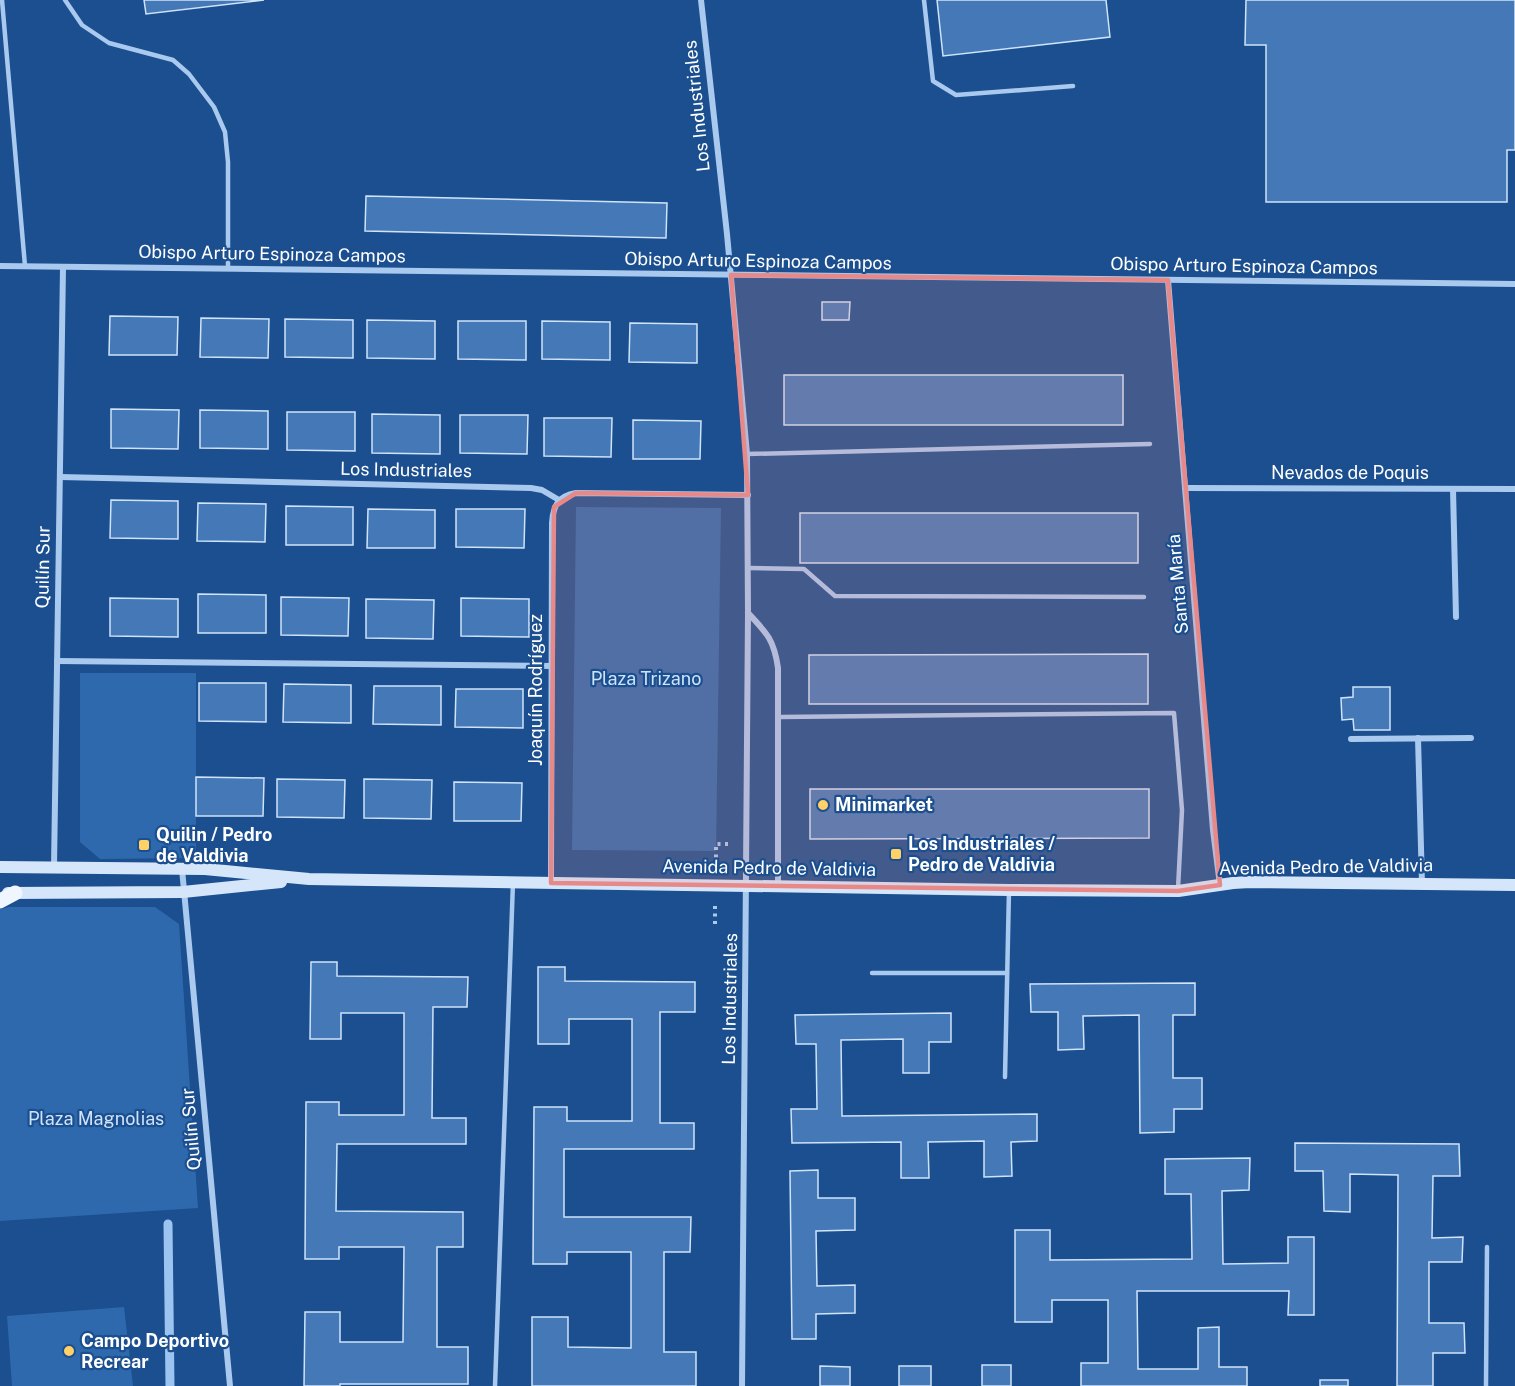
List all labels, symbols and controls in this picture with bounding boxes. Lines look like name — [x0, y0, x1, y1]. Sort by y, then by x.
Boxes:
street label: Los Industriales — [679, 39, 714, 173]
street label: Obispo Arturo Espinoza Campos — [138, 241, 406, 266]
street label: Obispo Arturo Espinoza Campos — [624, 248, 892, 273]
street label: Obispo Arturo Espinoza Campos — [1110, 253, 1378, 278]
street label: Los Industriales — [340, 458, 472, 481]
street label: Nevados de Poquis — [1271, 462, 1429, 483]
street label: Quilín Sur — [31, 525, 54, 609]
street label: Santa María — [1163, 533, 1192, 635]
street label: Joaquín Rodríguez — [525, 614, 546, 766]
park label: Plaza Trizano — [591, 668, 701, 689]
place label: Minimarket — [835, 794, 933, 815]
marker: Minimarket — [816, 798, 830, 812]
place label: Quilin / Pedro de Valdivia — [156, 824, 272, 866]
place label: Los Industriales / Pedro de Valdivia — [908, 833, 1055, 875]
marker: Quilin / Pedro de Valdivia — [137, 838, 151, 852]
marker: Los Industriales / Pedro de Valdivia — [889, 847, 903, 861]
street label: Avenida Pedro de Valdivia — [1219, 854, 1433, 879]
street label: Avenida Pedro de Valdivia — [662, 855, 876, 880]
street label: Los Industriales — [718, 933, 741, 1065]
street label: Quilín Sur — [176, 1087, 205, 1171]
park label: Plaza Magnolias — [28, 1108, 164, 1129]
place label: Campo Deportivo Recrear — [81, 1330, 229, 1372]
marker: Campo Deportivo Recrear — [62, 1344, 76, 1358]

